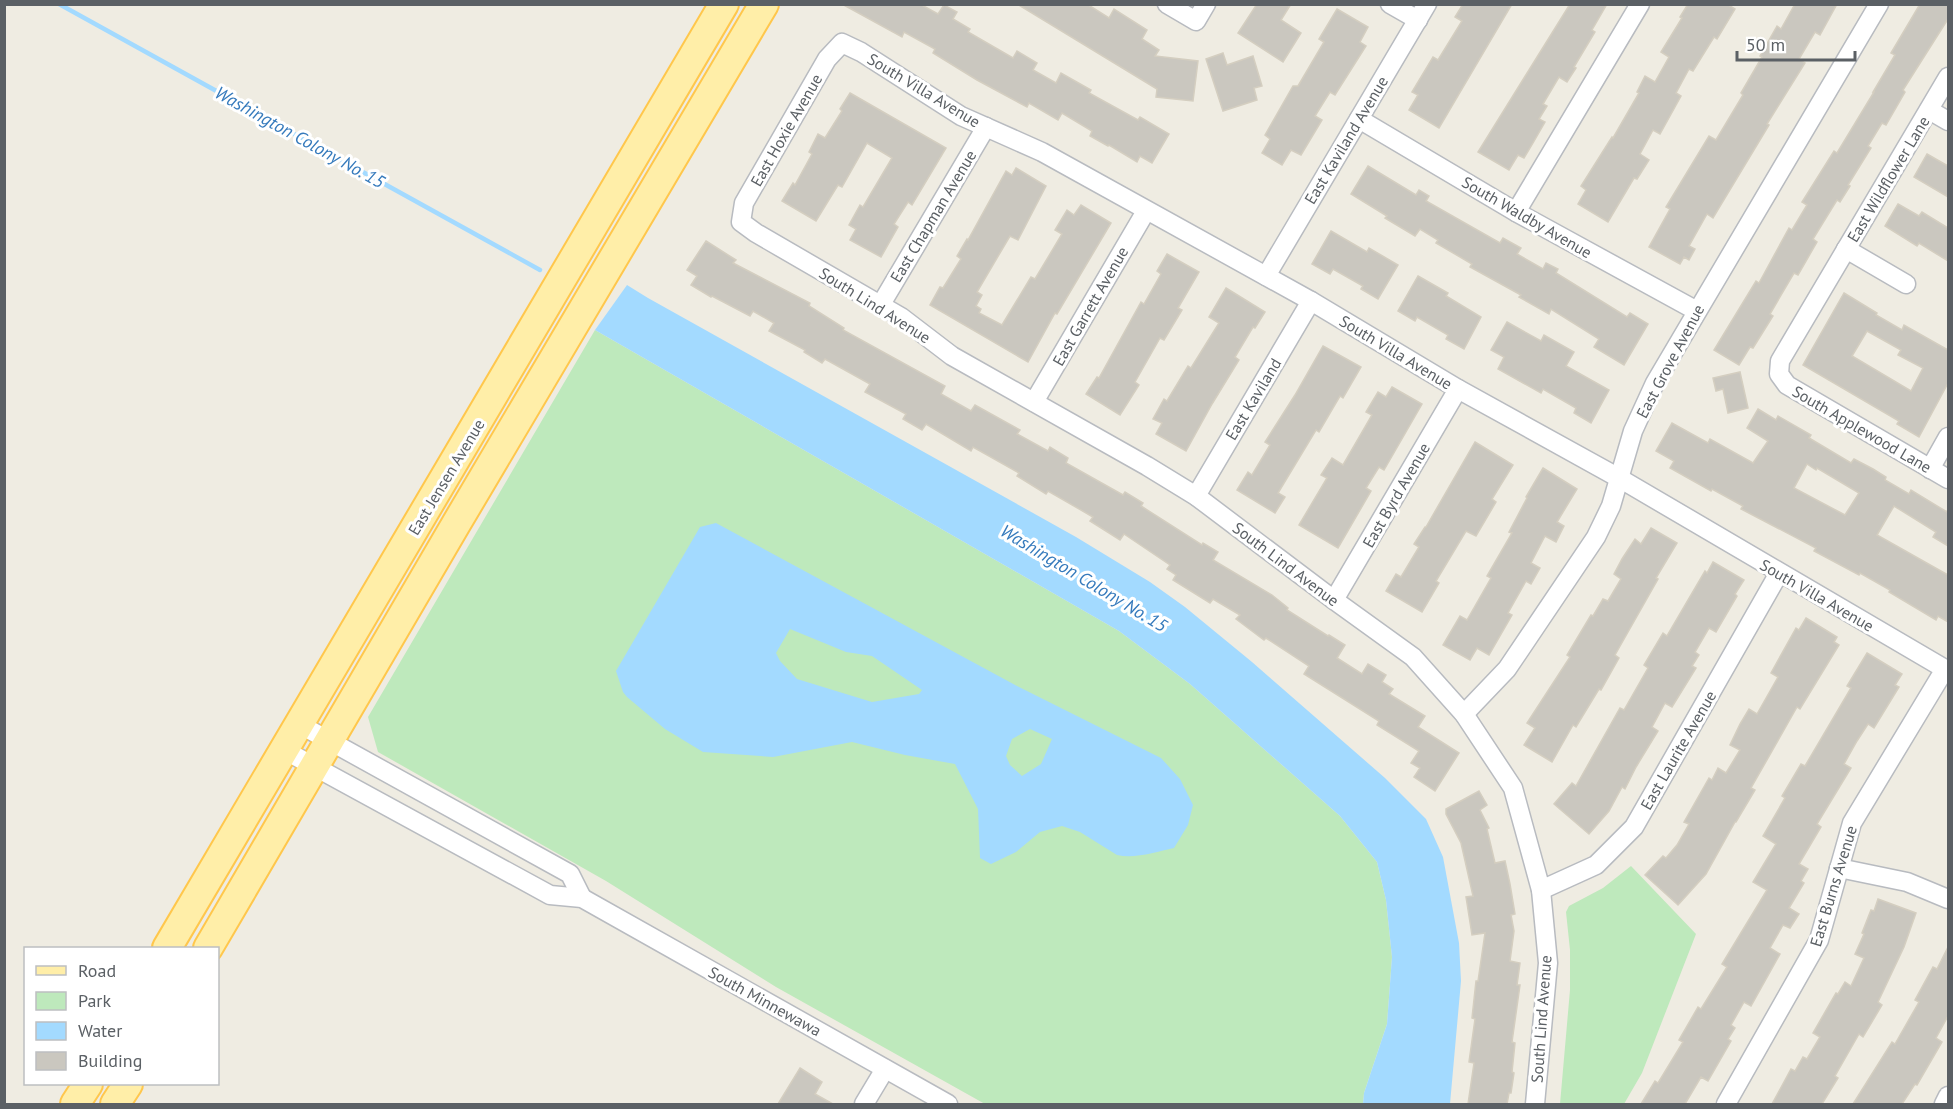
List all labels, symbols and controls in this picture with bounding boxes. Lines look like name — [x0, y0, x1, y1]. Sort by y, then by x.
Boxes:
scale bar — [1737, 24, 1856, 62]
text: 50 m — [1746, 33, 1785, 56]
street label: South Villa Avenue — [864, 48, 984, 132]
street label: East Hoxie Avenue — [746, 70, 826, 190]
street label: East Kaviland Avenue — [1300, 72, 1392, 208]
water label: Washington Colony No. 15 — [211, 81, 389, 194]
street label: East Wildflower Lane — [1843, 112, 1933, 246]
street label: East Chapman Avenue — [886, 146, 980, 286]
street label: South Waldby Avenue — [1458, 172, 1596, 262]
street label: East Garrett Avenue — [1048, 243, 1132, 369]
street label: South Lind Avenue — [816, 263, 934, 347]
street label: East Grove Avenue — [1632, 301, 1708, 421]
street label: South Villa Avenue — [1336, 310, 1456, 394]
street label: East Kaviland — [1221, 354, 1285, 444]
street label: South Applewood Lane — [1789, 381, 1935, 477]
street label: East Jensen Avenue — [403, 415, 489, 539]
street label: East Byrd Avenue — [1358, 439, 1434, 551]
street label: South Lind Avenue — [1229, 518, 1343, 610]
water label: Washington Colony No. 15 — [996, 519, 1172, 637]
street label: South Villa Avenue — [1757, 554, 1877, 636]
street label: East Laurite Avenue — [1636, 687, 1720, 813]
street label: East Burns Avenue — [1805, 823, 1861, 949]
legend — [24, 947, 219, 1085]
street label: South Lind Avenue — [1527, 955, 1555, 1083]
text: Road — [78, 959, 116, 982]
street label: South Minnewawa — [705, 962, 825, 1040]
text: Park — [78, 989, 111, 1012]
text: Water — [78, 1019, 122, 1042]
text: Building — [78, 1049, 142, 1072]

